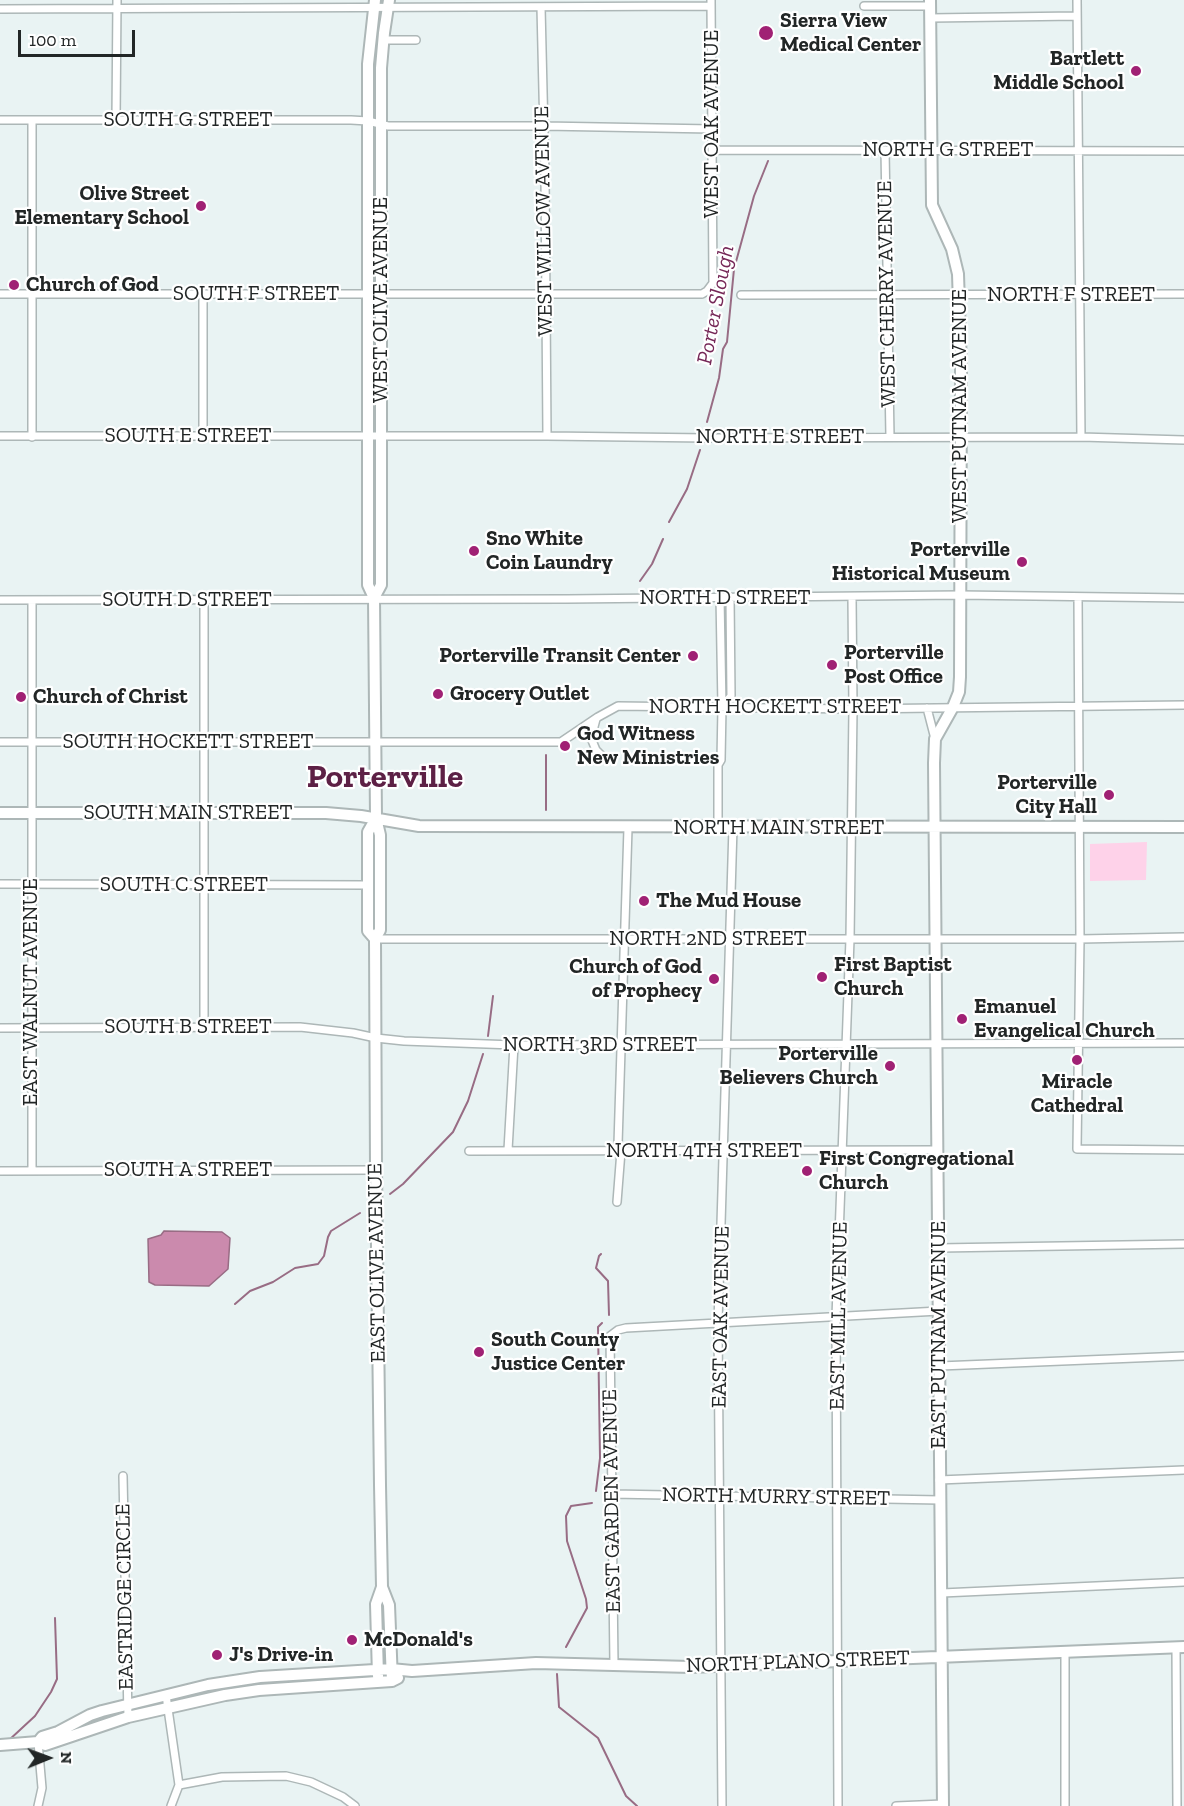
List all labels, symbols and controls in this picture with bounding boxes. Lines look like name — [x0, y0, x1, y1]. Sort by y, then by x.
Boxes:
place label: Sierra View Medical Center — [780, 8, 921, 58]
scale bar — [21, 18, 138, 56]
marker: Sierra View Medical Center — [757, 24, 775, 42]
text: 100 m — [29, 29, 76, 51]
street label: WEST OAK AVENUE — [699, 30, 725, 218]
place label: Bartlett Middle School — [993, 46, 1124, 96]
marker: Bartlett Middle School — [1129, 64, 1143, 78]
street label: WEST WILLOW AVENUE — [529, 106, 559, 336]
street label: SOUTH G STREET — [103, 107, 273, 133]
street label: NORTH G STREET — [863, 137, 1033, 163]
street label: WEST CHERRY AVENUE — [872, 180, 902, 408]
place label: Olive Street Elementary School — [14, 181, 189, 231]
street label: WEST OLIVE AVENUE — [368, 197, 394, 403]
marker: Olive Street Elementary School — [194, 199, 208, 213]
water label: Porter Slough — [692, 243, 740, 367]
place label: Church of God — [26, 272, 159, 298]
marker: Church of God — [7, 278, 21, 292]
street label: SOUTH F STREET — [173, 281, 339, 307]
street label: NORTH F STREET — [987, 282, 1155, 308]
street label: WEST PUTNAM AVENUE — [947, 289, 973, 523]
street label: SOUTH E STREET — [104, 423, 272, 449]
street label: NORTH E STREET — [696, 424, 864, 450]
place label: Sno White Coin Laundry — [486, 526, 613, 576]
place label: Porterville Historical Museum — [832, 537, 1010, 587]
marker: Sno White Coin Laundry — [467, 544, 481, 558]
marker: Porterville Historical Museum — [1015, 555, 1029, 569]
street label: NORTH D STREET — [639, 585, 811, 611]
street label: SOUTH D STREET — [102, 587, 272, 613]
place label: Porterville Post Office — [844, 640, 944, 690]
place label: Porterville Transit Center — [439, 643, 681, 669]
marker: Porterville Transit Center — [686, 649, 700, 663]
marker: Porterville Post Office — [825, 658, 839, 672]
place label: Grocery Outlet — [450, 681, 589, 707]
place label: Church of Christ — [33, 684, 188, 710]
marker: Grocery Outlet — [431, 687, 445, 701]
marker: Church of Christ — [14, 690, 28, 704]
street label: NORTH HOCKETT STREET — [649, 694, 901, 720]
place label: God Witness New Ministries — [577, 721, 719, 771]
street label: SOUTH HOCKETT STREET — [62, 729, 314, 755]
marker: God Witness New Ministries — [558, 739, 572, 753]
district label: Porterville — [307, 758, 463, 798]
place label: Porterville City Hall — [997, 770, 1097, 820]
marker: Porterville City Hall — [1102, 788, 1116, 802]
street label: SOUTH MAIN STREET — [83, 800, 293, 826]
street label: NORTH MAIN STREET — [674, 815, 884, 841]
street label: SOUTH C STREET — [100, 872, 268, 898]
street label: EAST WALNUT AVENUE — [18, 878, 44, 1106]
place label: The Mud House — [656, 888, 801, 914]
marker: The Mud House — [637, 894, 651, 908]
street label: NORTH 2ND STREET — [609, 926, 807, 952]
place label: First Baptist Church — [834, 952, 952, 1002]
place label: Church of God of Prophecy — [569, 954, 702, 1004]
marker: First Baptist Church — [815, 970, 829, 984]
marker: Church of God of Prophecy — [707, 972, 721, 986]
place label: Emanuel Evangelical Church — [974, 994, 1155, 1044]
marker: Emanuel Evangelical Church — [955, 1012, 969, 1026]
street label: SOUTH B STREET — [104, 1014, 272, 1040]
street label: NORTH 3RD STREET — [503, 1032, 697, 1058]
place label: Porterville Believers Church — [720, 1041, 878, 1091]
marker: Miracle Cathedral — [1070, 1053, 1084, 1067]
marker: Porterville Believers Church — [883, 1059, 897, 1073]
place label: Miracle Cathedral — [1031, 1069, 1123, 1119]
street label: NORTH 4TH STREET — [606, 1138, 802, 1164]
place label: First Congregational Church — [819, 1146, 1014, 1196]
street label: SOUTH A STREET — [104, 1157, 272, 1183]
street label: EAST OLIVE AVENUE — [363, 1163, 391, 1363]
marker: First Congregational Church — [800, 1164, 814, 1178]
street label: EAST MILL AVENUE — [825, 1221, 853, 1411]
street label: EAST PUTNAM AVENUE — [926, 1221, 952, 1449]
street label: EAST OAK AVENUE — [707, 1226, 735, 1408]
place label: South County Justice Center — [491, 1327, 625, 1377]
marker: South County Justice Center — [472, 1345, 486, 1359]
street label: EAST GARDEN AVENUE — [597, 1389, 627, 1613]
street label: NORTH MURRY STREET — [662, 1482, 890, 1512]
street label: EASTRIDGE CIRCLE — [111, 1503, 139, 1691]
place label: McDonald's — [364, 1627, 473, 1653]
marker: McDonald's — [345, 1633, 359, 1647]
place label: J's Drive-in — [229, 1642, 333, 1668]
street label: NORTH PLANO STREET — [686, 1646, 910, 1678]
marker: J's Drive-in — [210, 1648, 224, 1662]
north arrow — [18, 1728, 78, 1788]
text: N — [57, 1751, 76, 1764]

